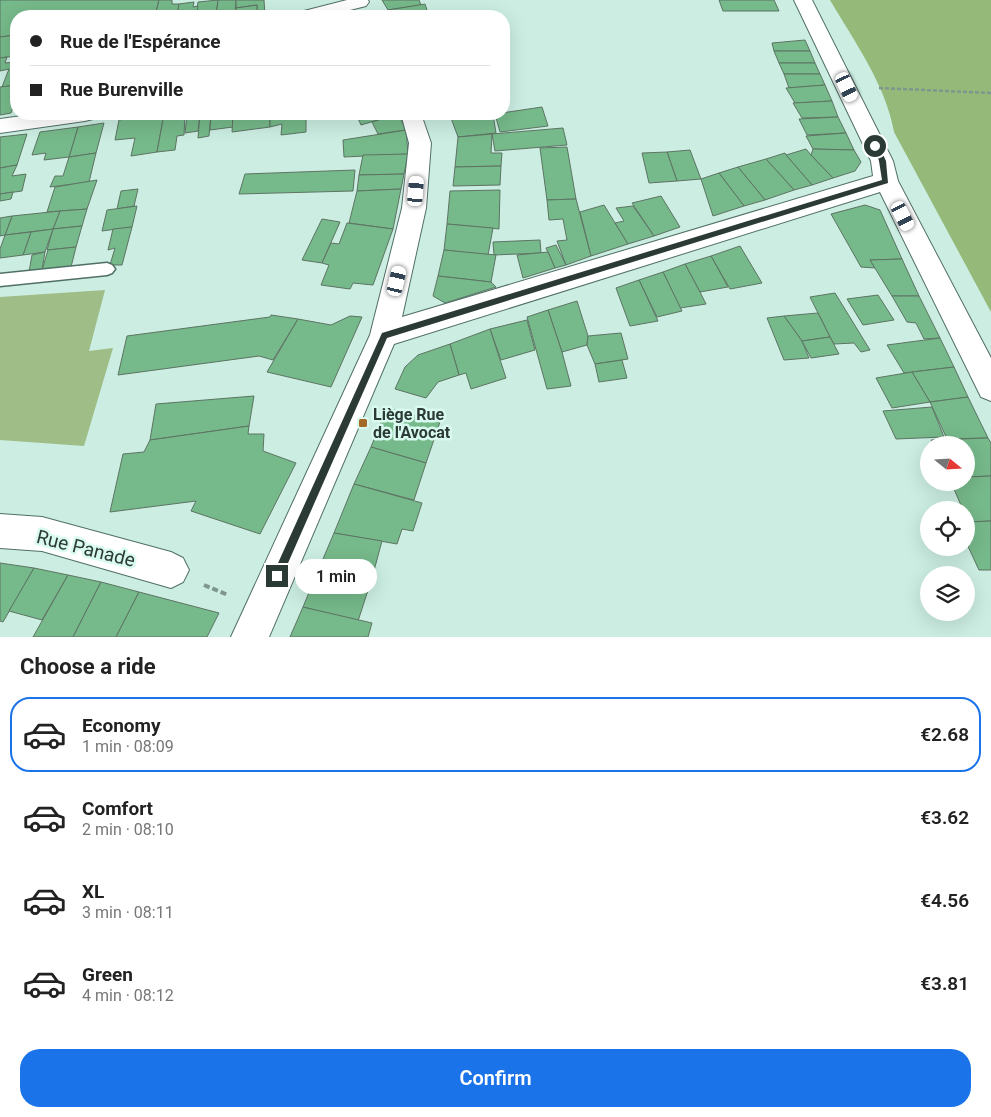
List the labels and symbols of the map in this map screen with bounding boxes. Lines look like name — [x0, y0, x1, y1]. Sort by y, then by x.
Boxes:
car — [833, 70, 860, 104]
route start — [864, 135, 886, 157]
car — [407, 175, 424, 207]
car — [889, 199, 916, 233]
car — [386, 265, 407, 297]
place label: Liège Rue de l'Avocat — [373, 405, 451, 442]
marker: Liège Rue de l'Avocat — [357, 417, 369, 429]
north arrow — [920, 436, 975, 491]
street label: Rue Panade — [34, 525, 138, 572]
callout: 1 min — [294, 558, 377, 594]
route end — [266, 565, 288, 587]

